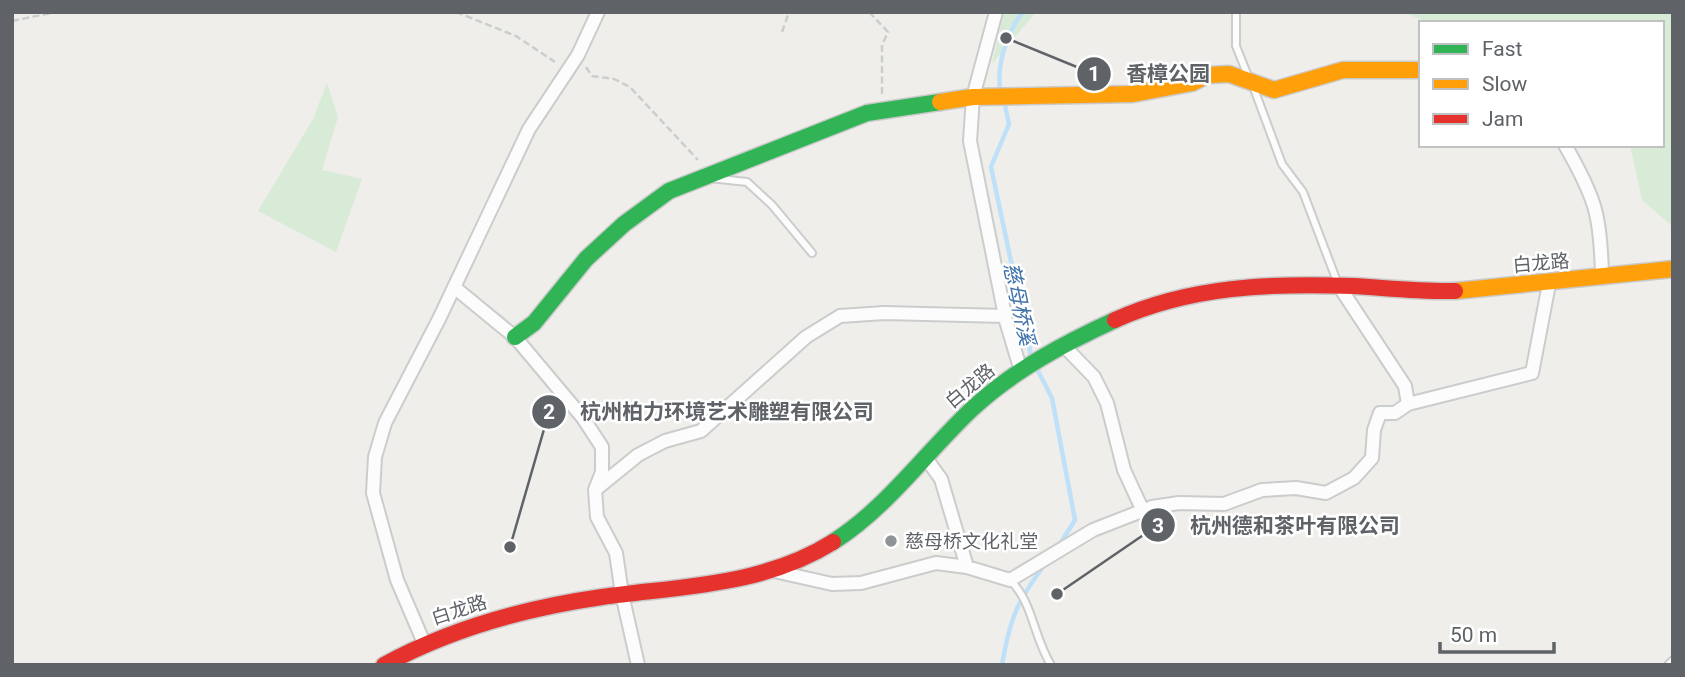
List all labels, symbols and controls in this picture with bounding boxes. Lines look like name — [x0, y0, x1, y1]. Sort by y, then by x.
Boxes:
legend — [1419, 21, 1664, 147]
text: Fast — [1482, 37, 1523, 61]
callout: 香樟公园 — [1077, 53, 1224, 95]
text: 1 — [1088, 62, 1100, 86]
text: 香樟公园 — [1126, 62, 1210, 86]
text: Slow — [1482, 72, 1528, 96]
text: Jam — [1482, 107, 1523, 131]
street label: 白龙路 — [1512, 249, 1570, 277]
water label: 慈母桥溪 — [999, 260, 1040, 350]
street label: 白龙路 — [941, 359, 999, 413]
callout: 杭州柏力环境艺术雕塑有限公司 — [531, 391, 888, 433]
text: 2 — [543, 400, 555, 424]
text: 杭州柏力环境艺术雕塑有限公司 — [580, 400, 874, 424]
callout: 杭州德和茶叶有限公司 — [1141, 504, 1414, 546]
text: 3 — [1152, 514, 1164, 538]
text: 杭州德和茶叶有限公司 — [1190, 514, 1400, 538]
place label: 慈母桥文化礼堂 — [905, 530, 1038, 553]
marker: 慈母桥文化礼堂 — [883, 533, 899, 549]
street label: 白龙路 — [428, 590, 490, 630]
scale bar — [1440, 610, 1554, 654]
text: 50 m — [1450, 623, 1497, 647]

